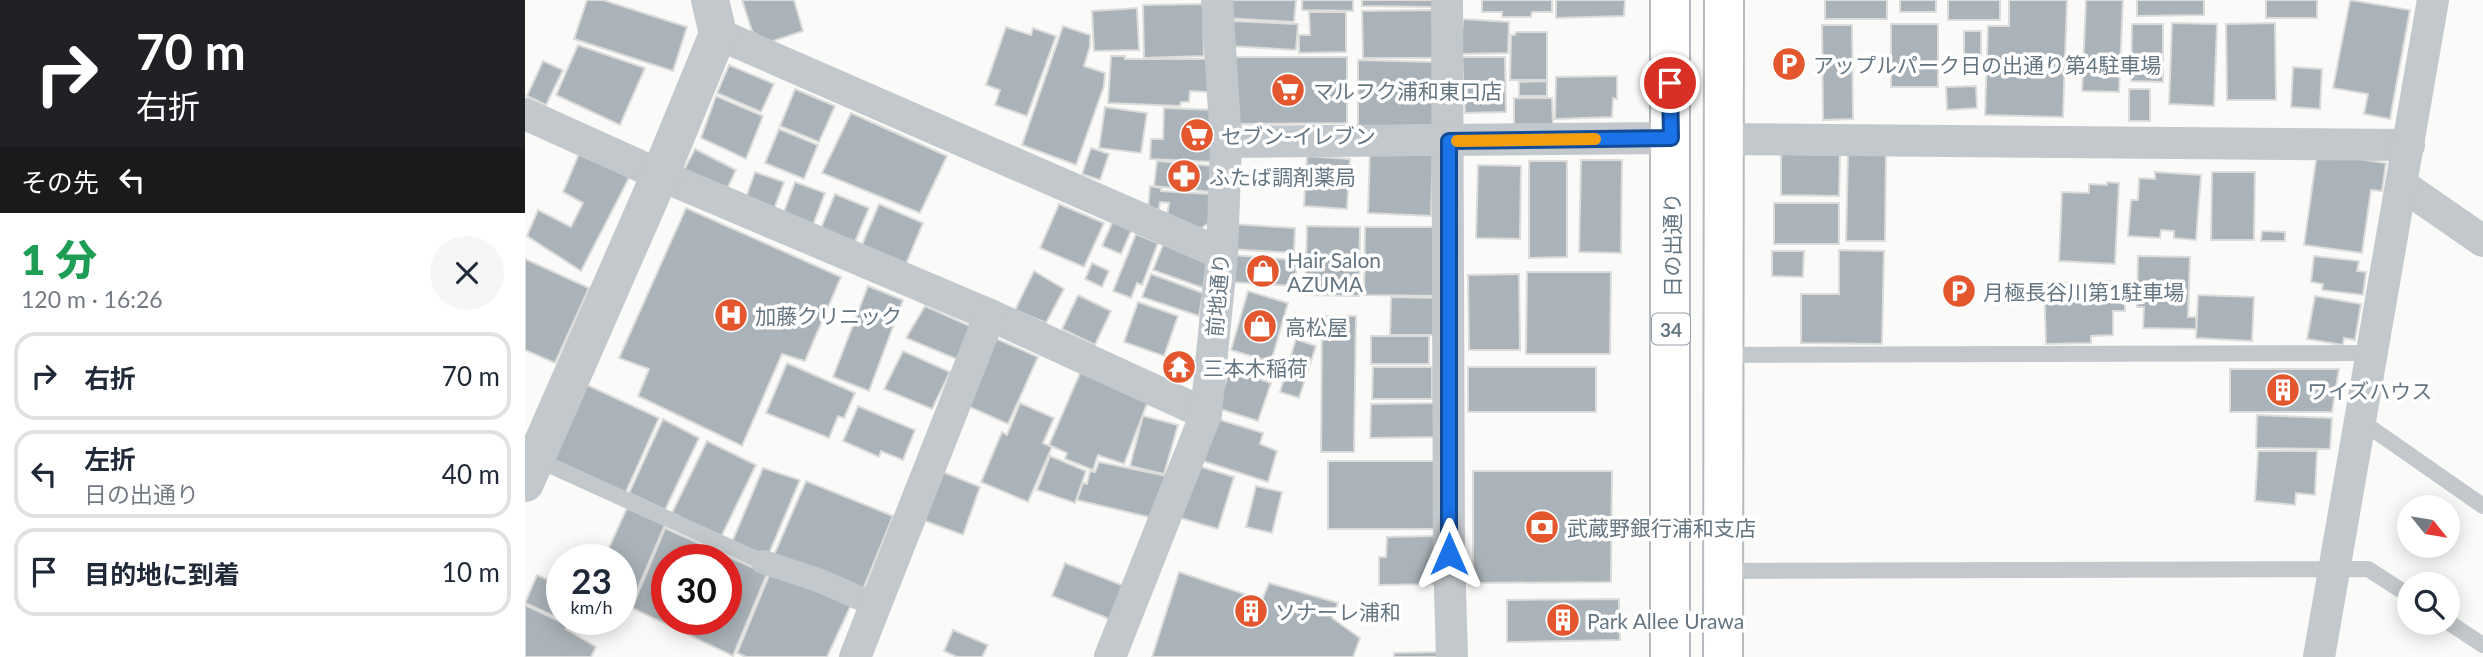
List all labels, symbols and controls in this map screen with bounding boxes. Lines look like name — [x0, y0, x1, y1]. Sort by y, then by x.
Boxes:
text: 70 m — [136, 22, 246, 80]
icon: right — [21, 28, 112, 119]
parking icon: アップルパーク日の出通り第4駐車場 — [1770, 45, 1808, 83]
place label: アップルパーク日の出通り第4駐車場 — [1813, 52, 2161, 77]
pin — [1640, 53, 1700, 113]
icon: arrive — [1651, 64, 1689, 102]
supermarket icon: マルフク浦和東口店 — [1269, 71, 1307, 109]
place label: マルフク浦和東口店 — [1313, 78, 1502, 103]
text: 右折 — [136, 86, 200, 125]
supermarket icon: セブン-イレブン — [1178, 116, 1216, 154]
place label: セブン-イレブン — [1221, 123, 1376, 148]
pharmacy icon: ふたば調剤薬局 — [1165, 157, 1203, 195]
icon: left — [113, 161, 151, 199]
place label: ふたば調剤薬局 — [1209, 164, 1356, 189]
text: その先 — [21, 166, 99, 198]
street label: 日の出通り — [1659, 193, 1684, 298]
text: 1 分 — [21, 234, 97, 284]
button: close — [430, 236, 504, 310]
place label: Hair Salon AZUMA — [1287, 247, 1381, 296]
street label: 前地通り — [1201, 252, 1233, 338]
shop icon: Hair Salon AZUMA — [1244, 252, 1282, 290]
parking icon: 月極長谷川第1駐車場 — [1940, 272, 1978, 310]
place label: 月極長谷川第1駐車場 — [1983, 279, 2184, 304]
text: 120 m · 16:26 — [21, 285, 163, 313]
hospital icon: 加藤クリニック — [712, 296, 750, 334]
place label: 加藤クリニック — [755, 303, 902, 328]
shop icon: 高松屋 — [1241, 307, 1279, 345]
place label: 高松屋 — [1285, 314, 1348, 339]
road number: 34 — [1652, 314, 1690, 344]
temple icon: 三本木稲荷 — [1160, 348, 1198, 386]
place label: 三本木稲荷 — [1203, 355, 1308, 380]
icon: right — [25, 357, 63, 395]
text: 70 m — [442, 360, 500, 392]
text: 右折 — [84, 362, 136, 394]
building icon: ワイズハウス — [2264, 371, 2302, 409]
place label: ワイズハウス — [2307, 378, 2432, 403]
text: 左折 — [84, 443, 136, 475]
icon: left — [25, 455, 63, 493]
text: 40 m — [442, 458, 500, 490]
text: 日の出通り — [84, 480, 199, 508]
north arrow — [2397, 495, 2461, 558]
map controls — [2397, 495, 2460, 635]
bank icon: 武蔵野銀行浦和支店 — [1523, 508, 1561, 546]
place label: 武蔵野銀行浦和支店 — [1567, 515, 1756, 540]
position arrow — [1412, 517, 1486, 591]
speed limit sign: 30 — [651, 544, 742, 635]
icon: arrive — [25, 553, 63, 591]
text: 10 m — [442, 556, 500, 588]
text: 目的地に到着 — [84, 558, 240, 590]
text: 23 — [571, 559, 612, 601]
button: search — [2397, 572, 2460, 635]
building icon: ソナーレ浦和 — [1232, 592, 1270, 630]
text: km/h — [570, 596, 613, 618]
place label: ソナーレ浦和 — [1275, 599, 1401, 624]
building icon: Park Allee Urawa — [1544, 601, 1582, 639]
place label: Park Allee Urawa — [1587, 608, 1744, 633]

